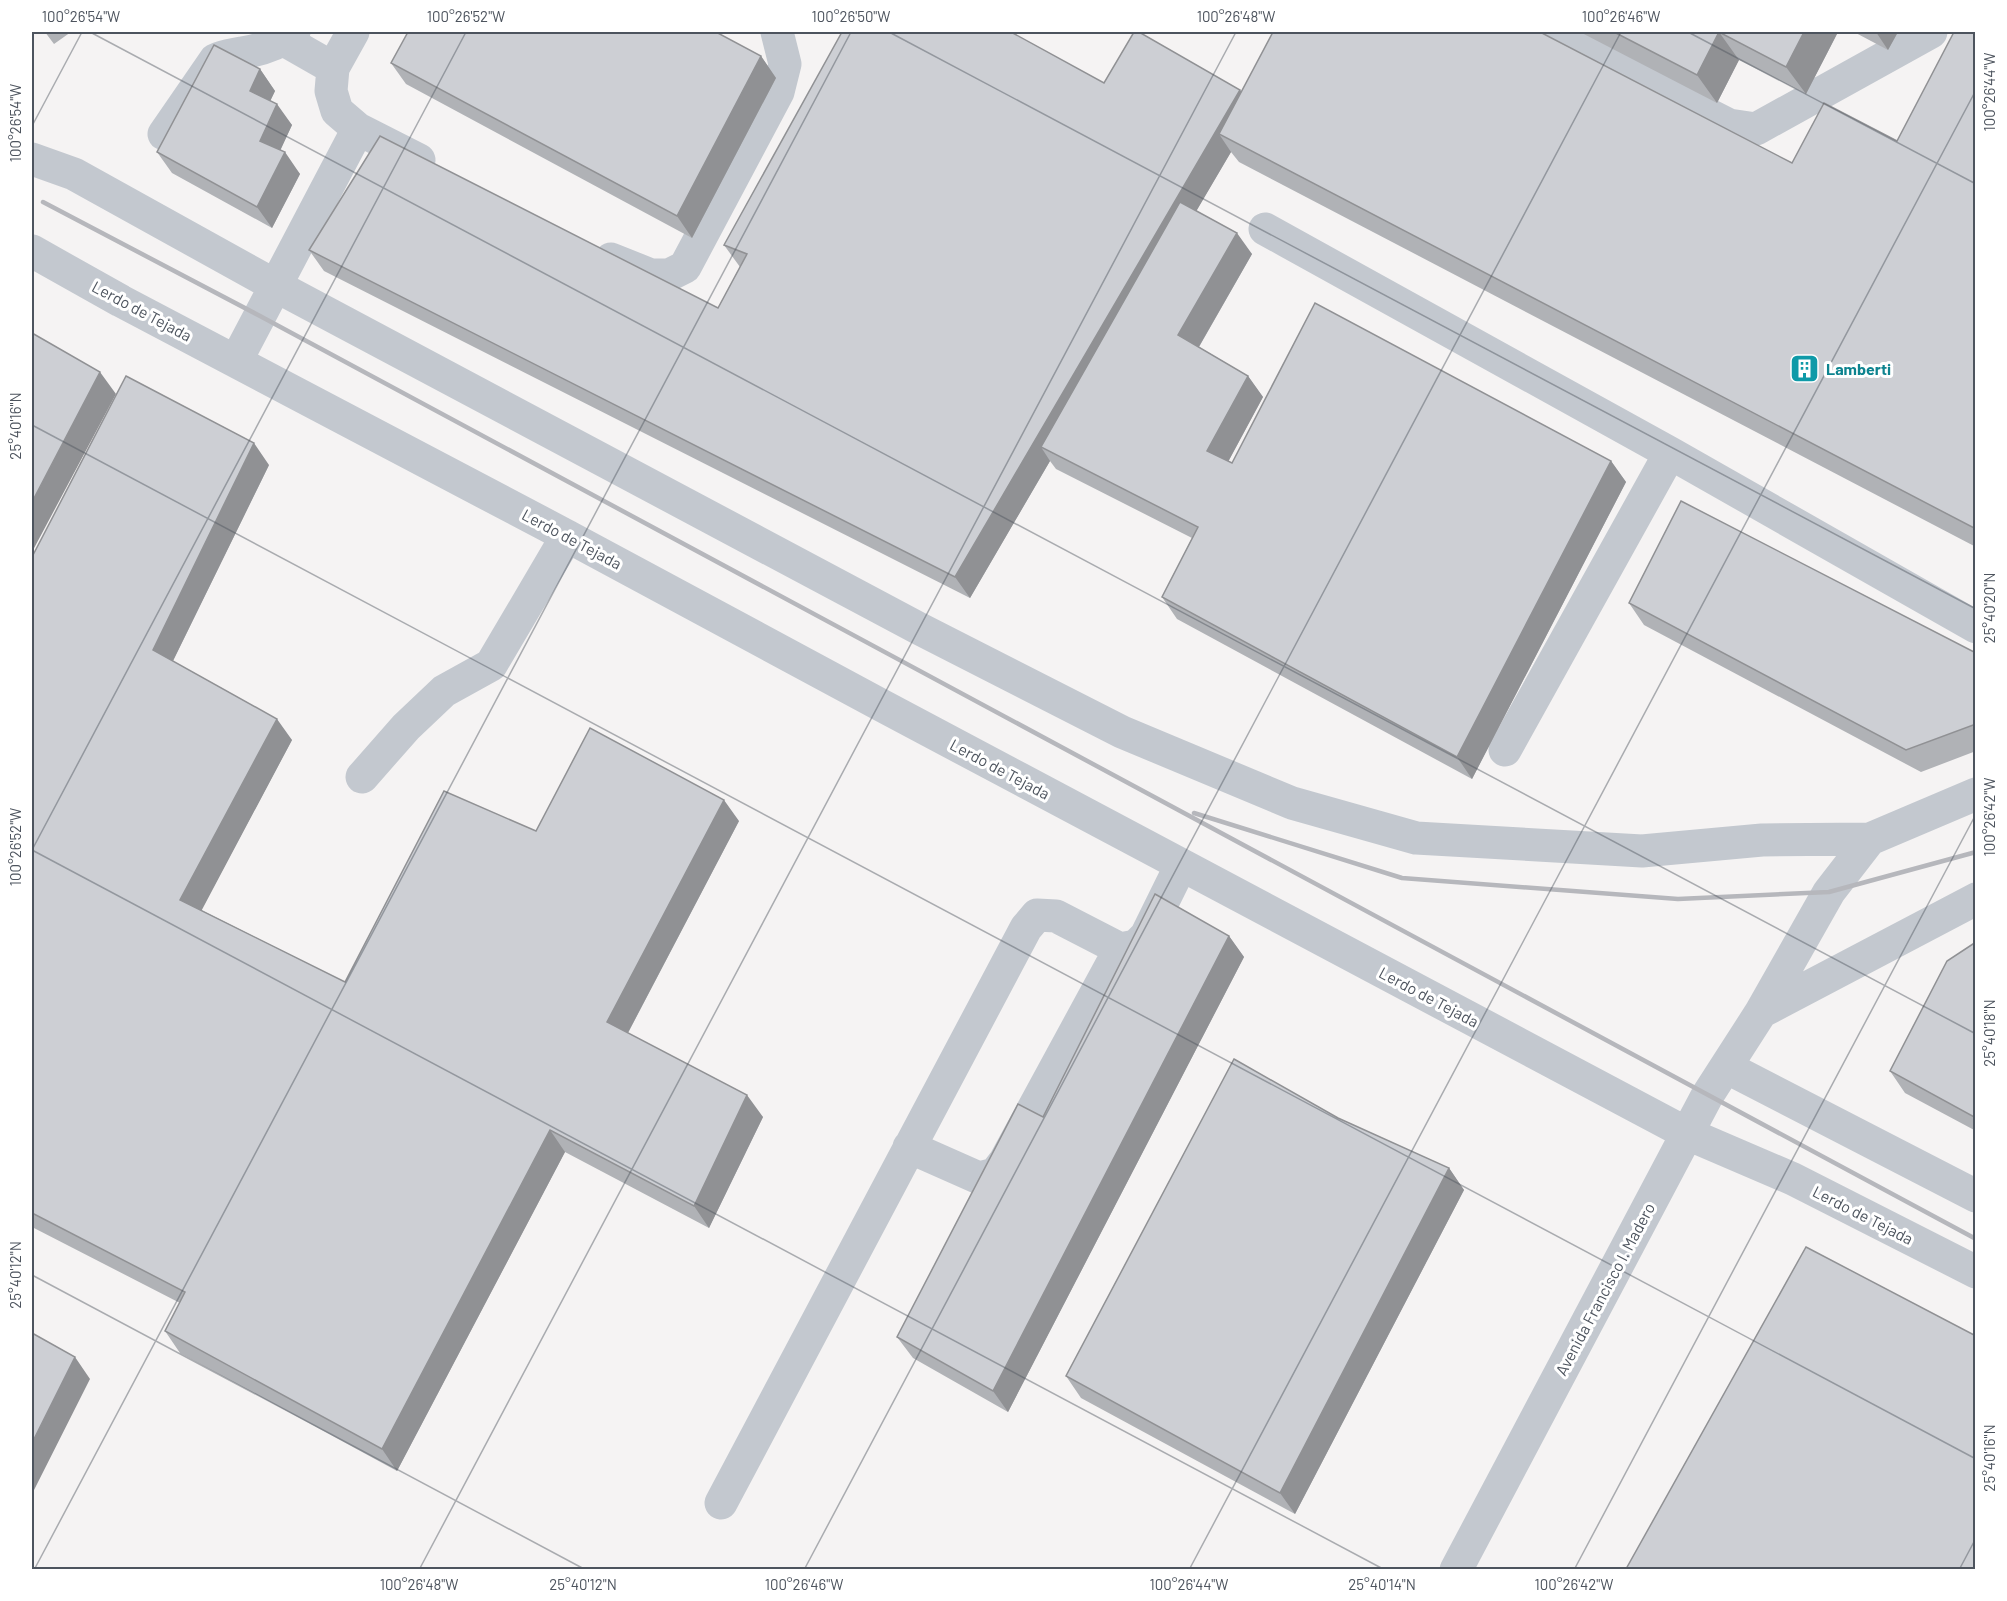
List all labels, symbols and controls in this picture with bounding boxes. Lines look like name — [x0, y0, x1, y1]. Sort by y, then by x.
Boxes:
text: 100°26'54"W — [42, 7, 120, 25]
text: 100°26'52"W — [427, 7, 505, 25]
text: 100°26'50"W — [812, 7, 890, 25]
text: 100°26'48"W — [1197, 7, 1275, 25]
text: 100°26'46"W — [1582, 7, 1660, 25]
text: 100°26'44"W — [1980, 53, 1998, 131]
text: 100°26'54"W — [6, 84, 24, 162]
street label: Lerdo de Tejada — [89, 276, 195, 345]
building icon: Lamberti — [1789, 353, 1821, 385]
place label: Lamberti — [1826, 359, 1891, 378]
text: 25°40'16"N — [6, 392, 24, 460]
street label: Lerdo de Tejada — [519, 504, 625, 573]
text: 25°40'20"N — [1980, 573, 1998, 643]
street label: Lerdo de Tejada — [947, 734, 1053, 803]
text: 100°26'42"W — [1980, 778, 1998, 856]
text: 100°26'52"W — [6, 808, 24, 886]
street label: Lerdo de Tejada — [1376, 962, 1482, 1031]
text: 25°40'18"N — [1980, 999, 1998, 1067]
street label: Lerdo de Tejada — [1810, 1181, 1917, 1248]
street label: Avenida Francisco I. Madero — [1551, 1199, 1658, 1378]
text: 25°40'12"N — [6, 1241, 24, 1309]
text: 25°40'16"N — [1980, 1424, 1998, 1492]
text: 100°26'48"W — [380, 1575, 458, 1593]
text: 25°40'12"N — [549, 1575, 617, 1593]
text: 100°26'46"W — [765, 1575, 843, 1593]
text: 100°26'44"W — [1150, 1575, 1228, 1593]
text: 25°40'14"N — [1348, 1575, 1416, 1593]
text: 100°26'42"W — [1535, 1575, 1613, 1593]

